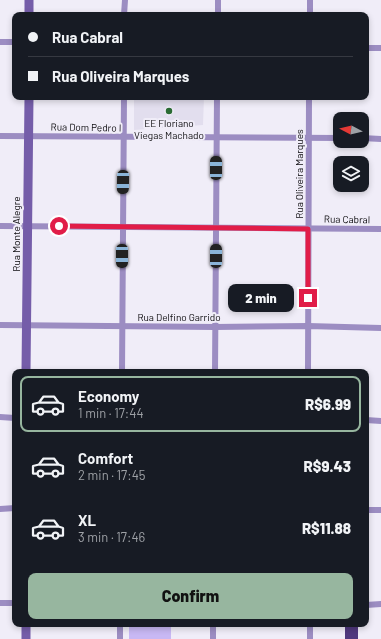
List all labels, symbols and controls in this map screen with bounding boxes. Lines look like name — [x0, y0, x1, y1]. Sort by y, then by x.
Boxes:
text: Rua Cabral — [52, 28, 123, 46]
text: Rua Oliveira Marques — [52, 67, 189, 85]
marker: EE Floriano Viegas Machado — [164, 106, 174, 116]
north arrow — [333, 112, 369, 148]
map controls — [333, 112, 369, 192]
place label: EE Floriano Viegas Machado — [134, 117, 204, 141]
street label: Rua Dom Pedro I — [51, 120, 121, 134]
street label: Rua Oliveira Marques — [293, 129, 305, 219]
car — [210, 156, 222, 180]
button: layers — [333, 156, 369, 192]
car — [117, 170, 129, 194]
street label: Rua Monte Alegre — [10, 196, 22, 272]
street label: Rua Cabral — [324, 213, 370, 225]
route start — [50, 217, 68, 235]
car — [116, 244, 128, 268]
car — [210, 244, 222, 268]
callout: 2 min — [228, 284, 294, 312]
route end — [299, 289, 317, 307]
text: 2 min — [245, 290, 277, 306]
street label: Rua Delfino Garrido — [137, 311, 221, 323]
icon: car — [30, 386, 66, 422]
text: Economy — [78, 387, 139, 405]
text: R$6.99 — [305, 395, 351, 413]
text: 1 min · 17:44 — [78, 405, 144, 421]
icon: car — [30, 448, 66, 484]
text: Comfort — [78, 449, 133, 467]
text: R$9.43 — [304, 457, 351, 475]
text: 2 min · 17:45 — [78, 467, 146, 483]
icon: car — [30, 510, 66, 546]
text: XL — [78, 511, 96, 529]
text: R$11.88 — [302, 519, 351, 537]
text: 3 min · 17:46 — [78, 529, 145, 545]
button: Confirm — [28, 573, 353, 619]

